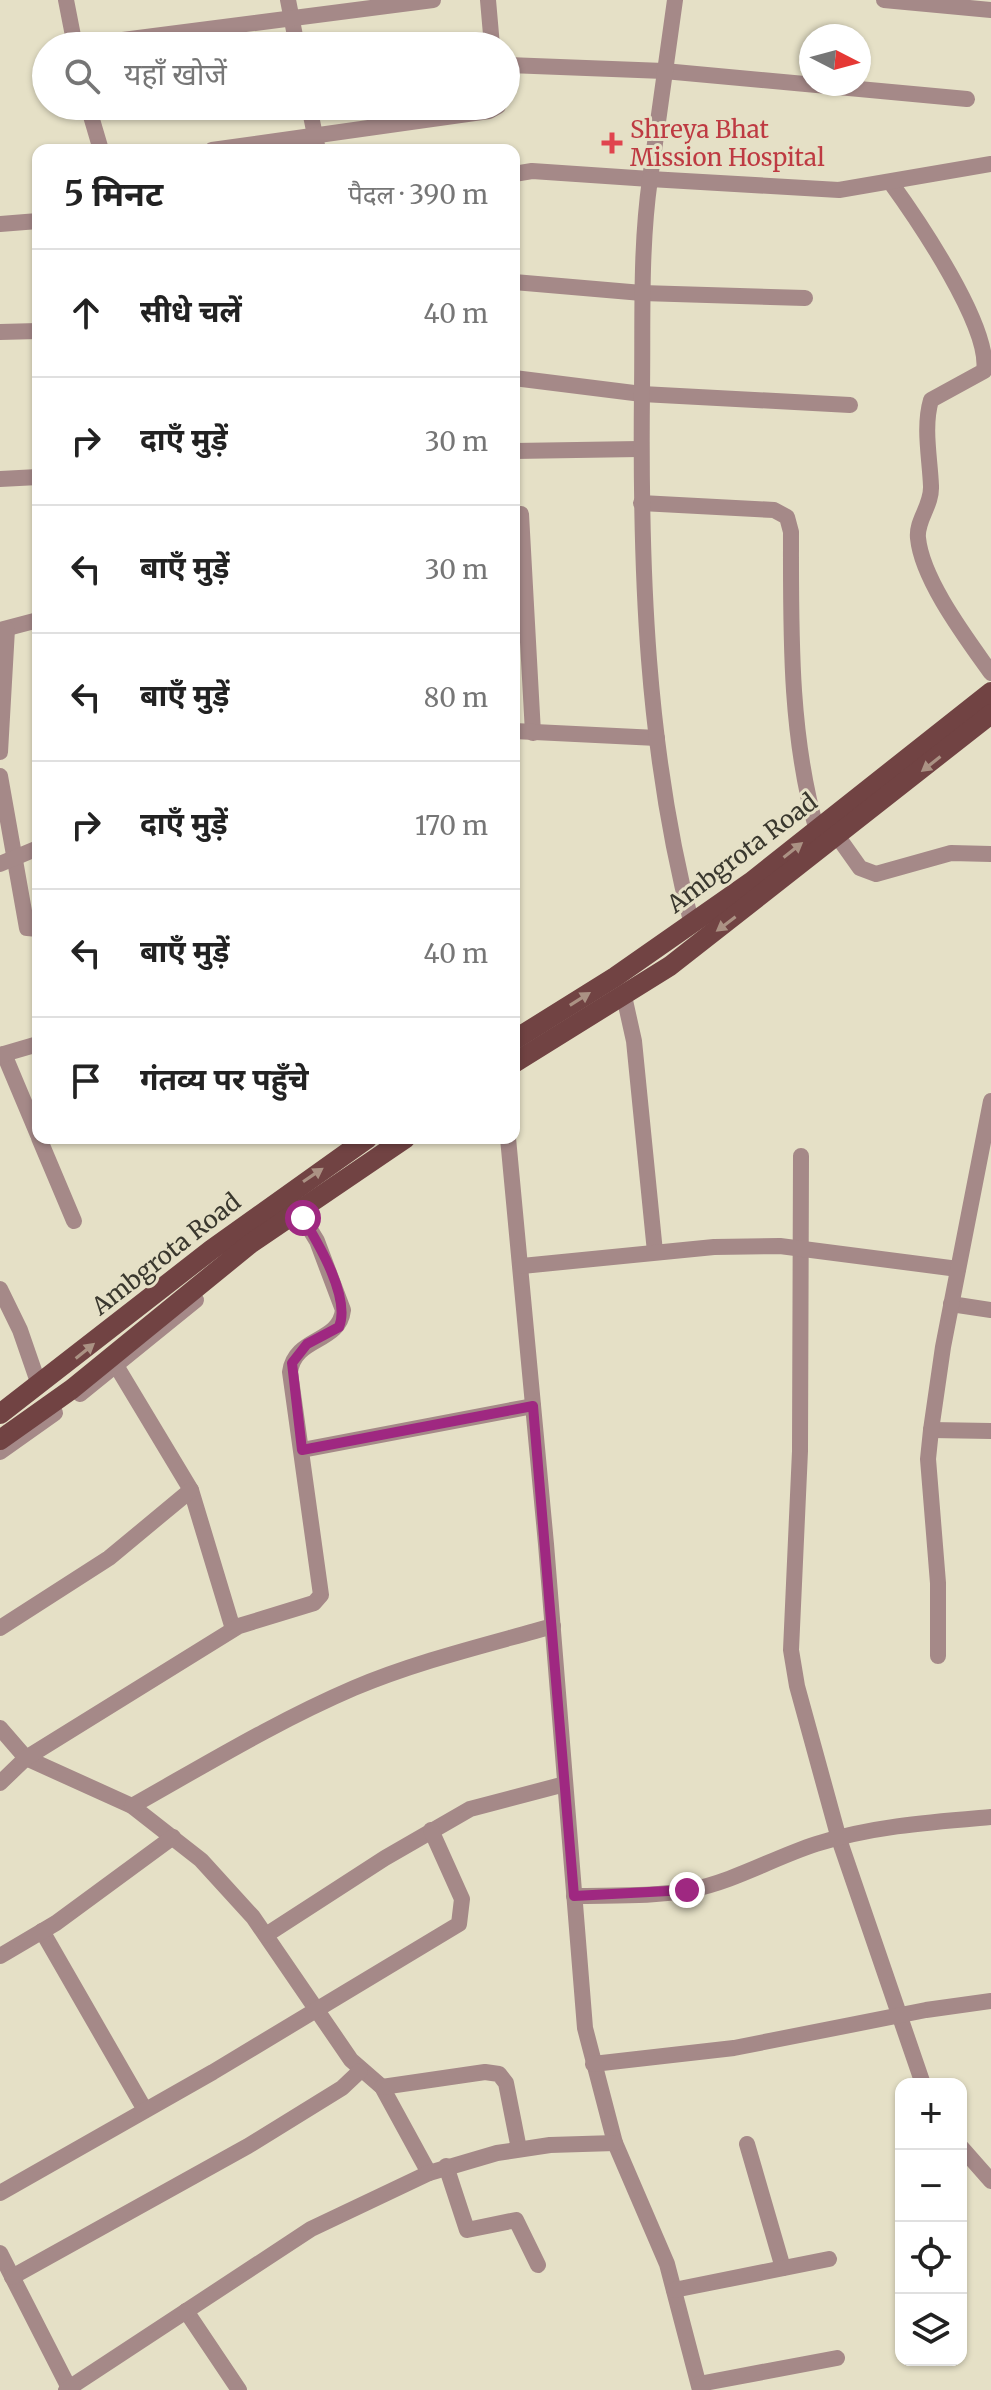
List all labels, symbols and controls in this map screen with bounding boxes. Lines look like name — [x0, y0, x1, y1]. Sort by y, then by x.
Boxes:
north arrow — [799, 24, 871, 96]
search box — [32, 32, 520, 120]
icon: search — [60, 54, 104, 98]
text: यहाँ खोजें — [124, 55, 227, 93]
place label: Shreya Bhat Mission Hospital — [630, 114, 825, 173]
marker: Shreya Bhat Mission Hospital — [601, 132, 623, 154]
text: 5 मिनट — [64, 173, 163, 215]
text: पैदल · 390 m — [348, 178, 488, 211]
icon: ahead — [64, 291, 108, 335]
text: सीधे चलें — [140, 292, 242, 330]
text: 40 m — [424, 297, 488, 330]
icon: right — [64, 419, 108, 463]
text: दाएँ मुड़ें — [140, 420, 228, 458]
text: 30 m — [425, 425, 488, 458]
icon: left — [64, 547, 108, 591]
text: बाएँ मुड़ें — [140, 548, 229, 586]
text: 30 m — [425, 553, 488, 586]
icon: left — [64, 675, 108, 719]
text: बाएँ मुड़ें — [140, 676, 229, 714]
text: 80 m — [424, 681, 488, 714]
one-way arrow — [921, 755, 941, 772]
street label: Ambgrota Road — [660, 786, 823, 920]
icon: right — [64, 803, 108, 847]
text: दाएँ मुड़ें — [140, 804, 228, 842]
text: 170 m — [415, 809, 488, 842]
one-way arrow — [783, 842, 803, 859]
one-way arrow — [716, 916, 736, 932]
icon: left — [64, 931, 108, 975]
text: बाएँ मुड़ें — [140, 932, 229, 970]
text: 40 m — [424, 937, 488, 970]
one-way arrow — [569, 992, 591, 1006]
icon: arrive — [64, 1059, 108, 1103]
text: गंतव्य पर पहुँचे — [140, 1060, 308, 1098]
one-way arrow — [303, 1168, 324, 1183]
street label: Ambgrota Road — [85, 1186, 247, 1322]
route start — [285, 1200, 321, 1236]
one-way arrow — [75, 1343, 95, 1359]
route end — [669, 1872, 705, 1908]
map controls — [895, 2078, 967, 2366]
button: + — [895, 2078, 967, 2150]
button: − — [895, 2150, 967, 2222]
button: locate — [895, 2222, 967, 2294]
button: layers — [895, 2294, 967, 2366]

